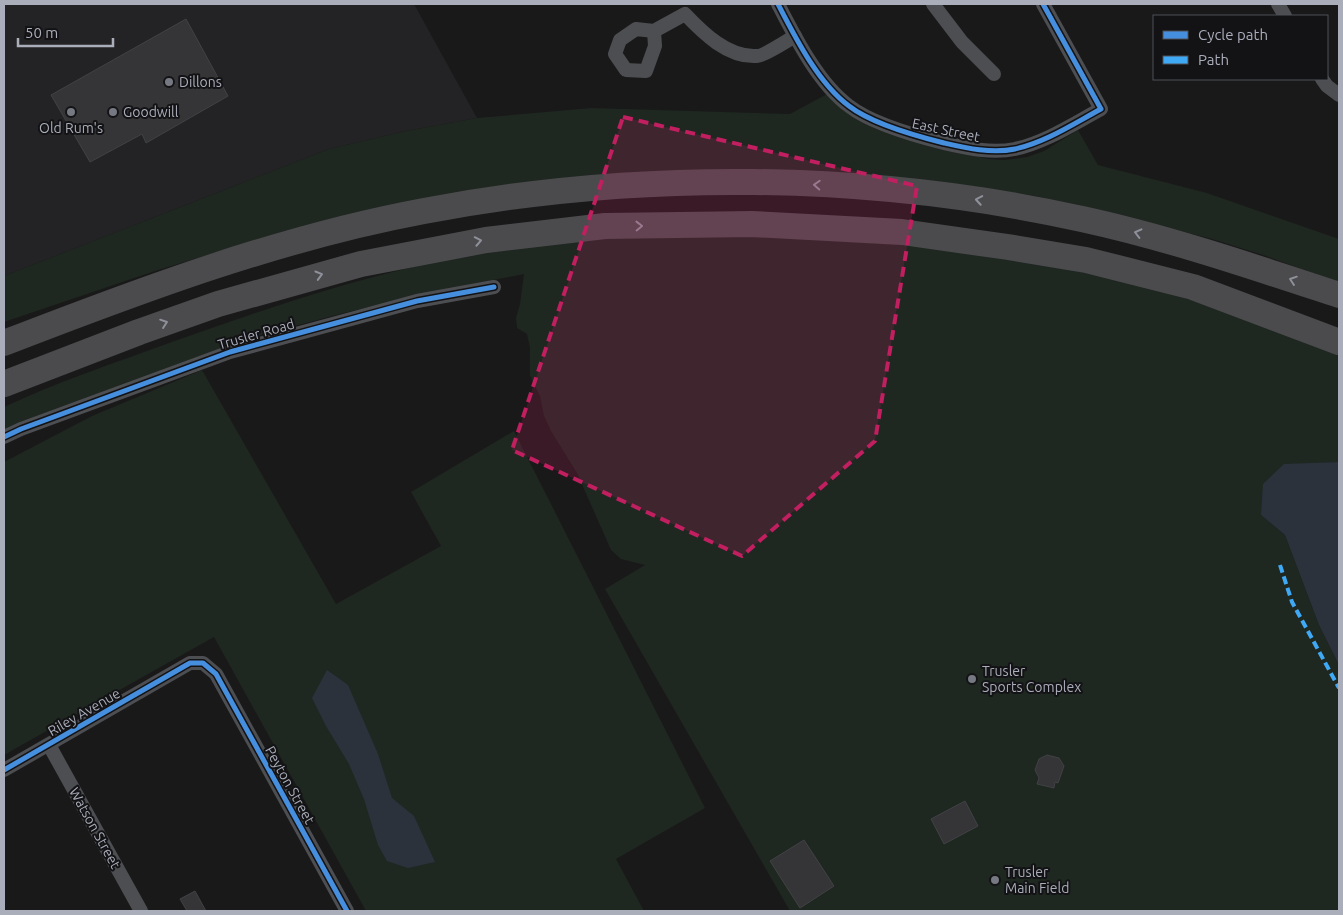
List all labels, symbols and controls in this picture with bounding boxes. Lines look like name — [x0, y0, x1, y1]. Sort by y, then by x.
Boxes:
scale bar — [18, 15, 112, 47]
legend — [1153, 15, 1328, 80]
text: 50 m — [25, 24, 58, 41]
text: Cycle path — [1198, 26, 1268, 43]
text: Path — [1198, 51, 1229, 68]
place label: Dillons — [179, 74, 222, 90]
marker: Dillons — [163, 76, 175, 88]
place label: Goodwill — [123, 104, 179, 120]
marker: Old Rum's — [65, 106, 77, 118]
marker: Goodwill — [107, 106, 119, 118]
street label: East Street — [911, 115, 982, 145]
place label: Old Rum's — [39, 120, 103, 136]
one-way arrow — [813, 179, 821, 190]
one-way arrow — [974, 196, 983, 206]
one-way arrow — [636, 221, 644, 231]
one-way arrow — [1133, 228, 1142, 239]
one-way arrow — [473, 237, 482, 247]
one-way arrow — [315, 271, 323, 281]
one-way arrow — [1289, 276, 1298, 286]
street label: Trusler Road — [216, 315, 296, 353]
one-way arrow — [159, 319, 168, 329]
place label: Trusler Sports Complex — [982, 663, 1081, 695]
marker: Trusler Sports Complex — [966, 673, 978, 685]
street label: Riley Avenue — [45, 685, 123, 739]
street label: Peyton Street — [262, 743, 318, 827]
street label: Watson Street — [66, 785, 124, 872]
place label: Trusler Main Field — [1005, 864, 1069, 896]
marker: Trusler Main Field — [989, 874, 1001, 886]

